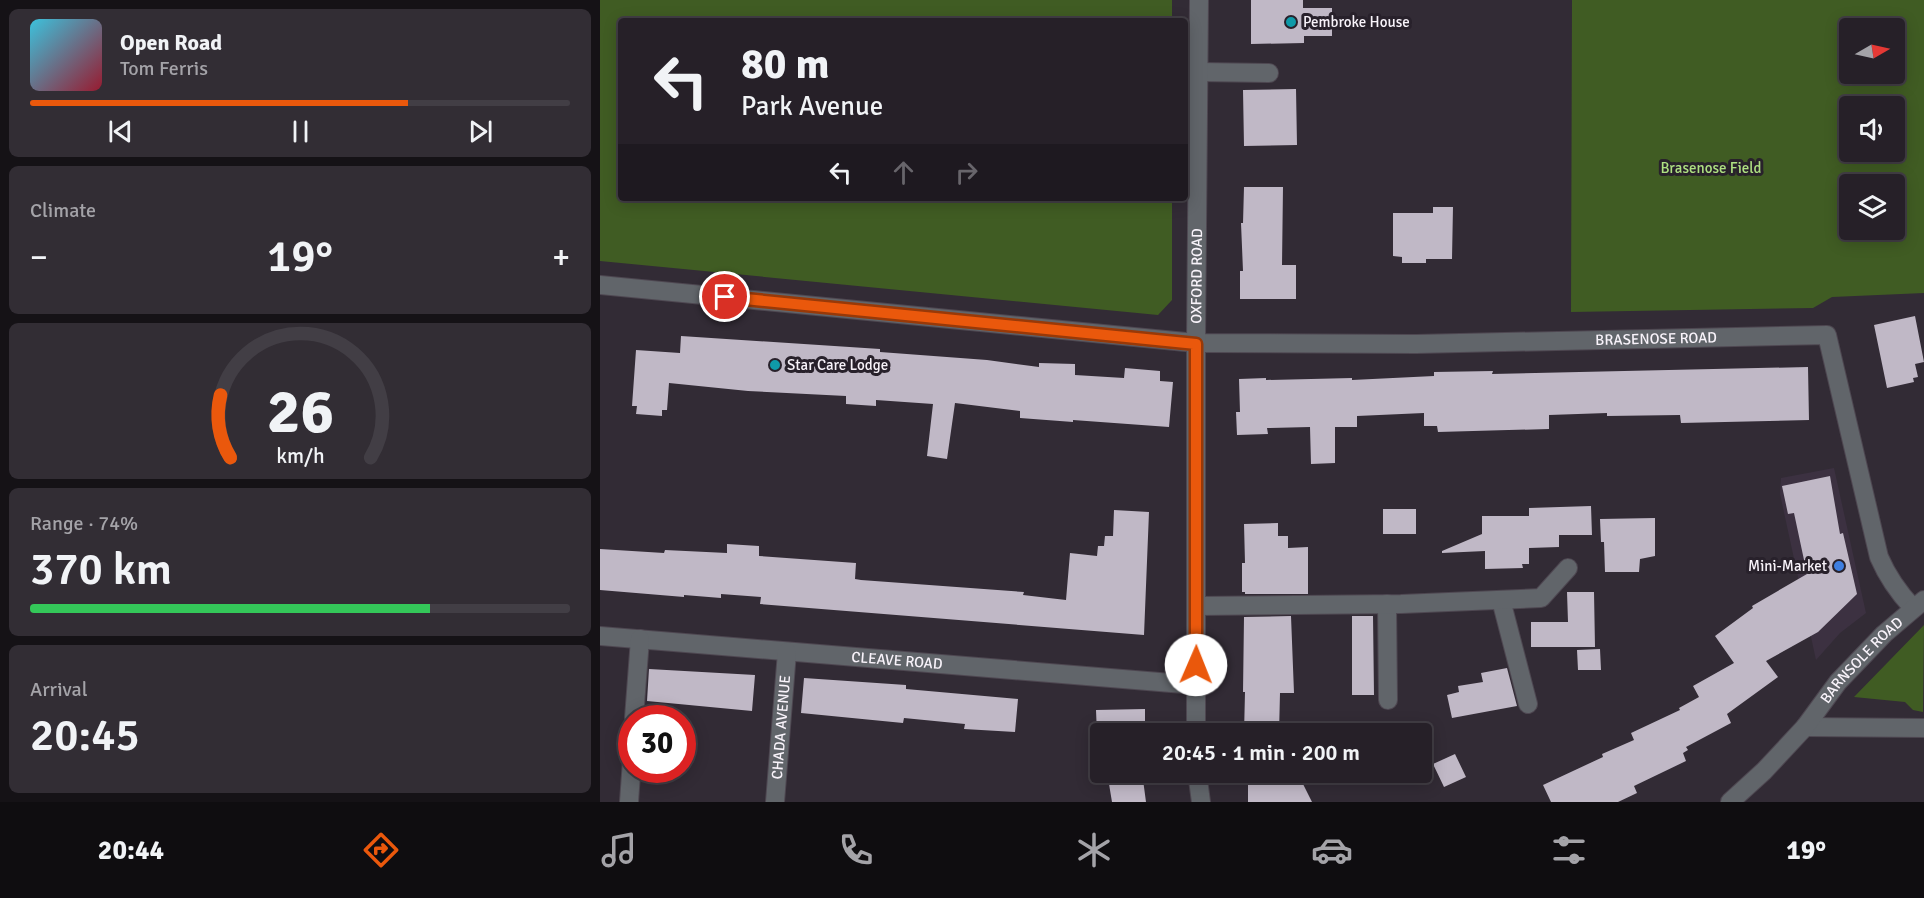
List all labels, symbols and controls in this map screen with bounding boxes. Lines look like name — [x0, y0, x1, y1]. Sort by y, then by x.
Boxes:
place label: Pembroke House — [1303, 13, 1410, 31]
marker: Pembroke House — [1284, 15, 1298, 29]
north arrow — [1839, 18, 1905, 84]
map controls — [1839, 18, 1905, 240]
text: Open Road — [120, 29, 222, 56]
text: 80 m — [741, 39, 830, 90]
icon: left — [642, 42, 720, 120]
text: Tom Ferris — [120, 56, 208, 81]
text: Park Avenue — [741, 90, 883, 123]
button: sound — [1839, 96, 1905, 162]
icon: previous — [104, 115, 137, 148]
icon: pause — [284, 115, 317, 148]
icon: next — [464, 115, 497, 148]
icon: left — [824, 156, 857, 189]
icon: ahead — [887, 156, 920, 189]
icon: right — [950, 156, 983, 189]
park label: Brasenose Field — [1661, 159, 1762, 177]
button: layers — [1839, 174, 1905, 240]
text: Climate — [30, 198, 96, 223]
street label: OXFORD ROAD — [1187, 228, 1206, 324]
text: 19° — [267, 229, 333, 284]
text: − — [30, 237, 48, 278]
text: + — [552, 237, 570, 278]
pin — [699, 271, 750, 322]
icon: arrive — [708, 280, 741, 313]
street label: BRASENOSE ROAD — [1595, 328, 1717, 349]
place label: Star Care Lodge — [787, 356, 888, 374]
marker: Star Care Lodge — [768, 358, 782, 372]
text: 26 — [266, 373, 334, 450]
text: km/h — [276, 443, 324, 469]
text: Range · 74% — [30, 511, 138, 536]
text: 370 km — [30, 542, 172, 597]
place label: Mini-Market — [1748, 557, 1827, 575]
marker: Mini-Market — [1832, 559, 1846, 573]
street label: BARNSOLE ROAD — [1816, 613, 1906, 707]
position arrow — [1164, 633, 1228, 697]
street label: CLEAVE ROAD — [851, 648, 943, 673]
street label: CHADA AVENUE — [768, 674, 794, 780]
text: Arrival — [30, 677, 88, 702]
speed limit sign: 30 — [618, 705, 696, 783]
text: 20:45 — [30, 708, 140, 763]
text: 20:45 · 1 min · 200 m — [1162, 739, 1360, 766]
icon: directions — [360, 829, 402, 871]
icon: music — [598, 829, 640, 871]
icon: phone — [835, 829, 877, 871]
icon: climate — [1073, 829, 1115, 871]
icon: car — [1311, 829, 1353, 871]
icon: filters — [1548, 829, 1590, 871]
text: 20:44 — [98, 834, 164, 867]
text: 19° — [1786, 834, 1826, 867]

